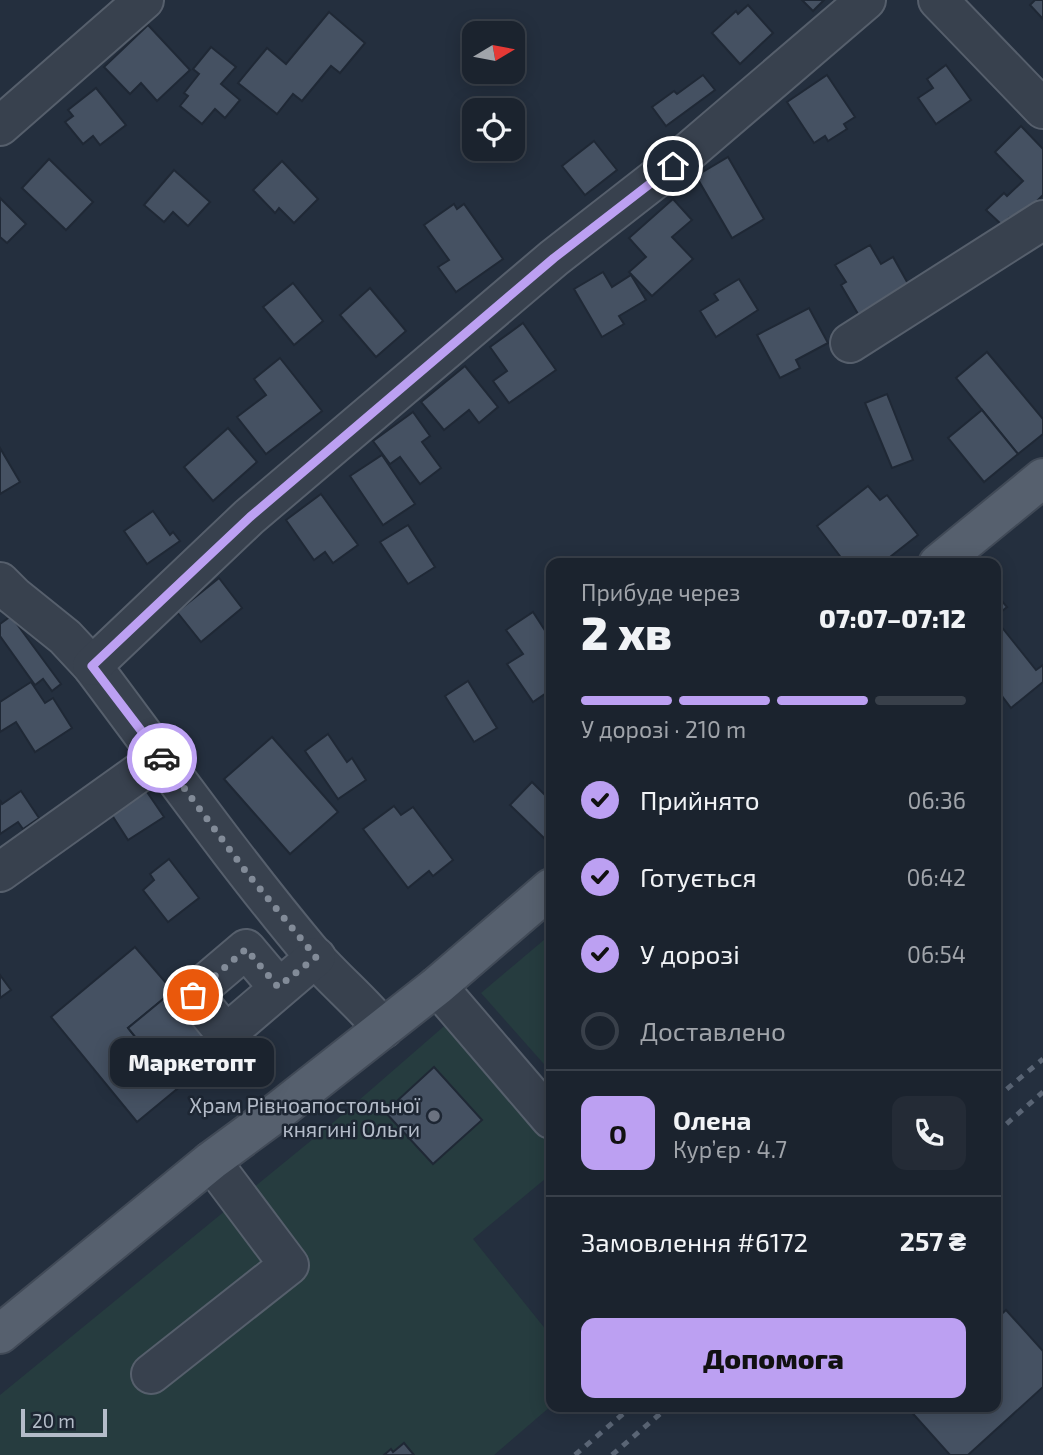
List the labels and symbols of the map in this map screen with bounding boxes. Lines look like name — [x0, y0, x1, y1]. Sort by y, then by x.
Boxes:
north arrow — [462, 21, 525, 84]
pin — [643, 136, 703, 196]
courier — [127, 723, 197, 793]
pin — [163, 965, 223, 1025]
callout: Маркетопт — [111, 1037, 275, 1086]
place label: Храм Рівноапостольної княгині Ольги — [189, 1092, 421, 1141]
marker: Храм Рівноапостольної княгині Ольги — [426, 1108, 442, 1124]
scale bar — [21, 1406, 107, 1438]

